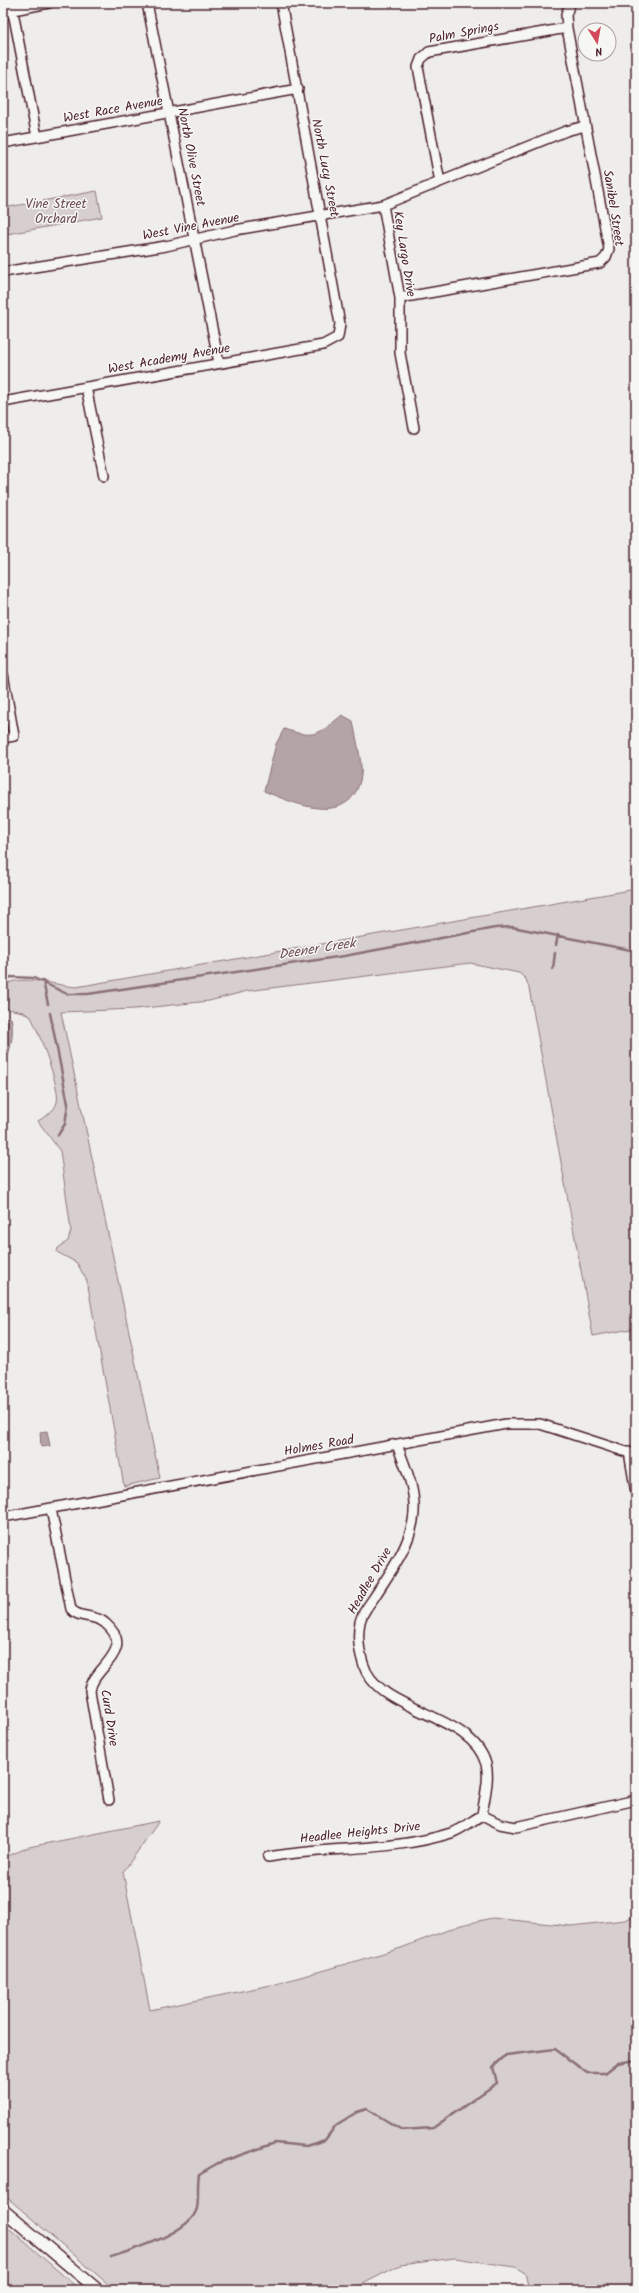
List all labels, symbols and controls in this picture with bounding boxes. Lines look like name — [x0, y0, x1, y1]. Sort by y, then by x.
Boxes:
street label: Palm Springs — [427, 16, 501, 50]
north arrow — [577, 22, 617, 62]
text: N — [594, 41, 604, 60]
street label: West Race Avenue — [62, 91, 165, 129]
street label: North Olive Street — [171, 106, 211, 209]
street label: North Lucy Street — [305, 117, 345, 220]
street label: Sanibel Street — [597, 168, 630, 249]
park label: Vine Street Orchard — [26, 194, 87, 230]
street label: West Vine Avenue — [141, 207, 241, 247]
street label: Key Largo Drive — [387, 210, 421, 299]
street label: West Academy Avenue — [106, 338, 232, 380]
water label: Deener Creek — [277, 932, 360, 966]
street label: Holmes Road — [282, 1429, 356, 1462]
street label: Headlee Drive — [342, 1543, 398, 1618]
street label: Curd Drive — [94, 1688, 124, 1748]
street label: Headlee Heights Drive — [299, 1816, 421, 1850]

